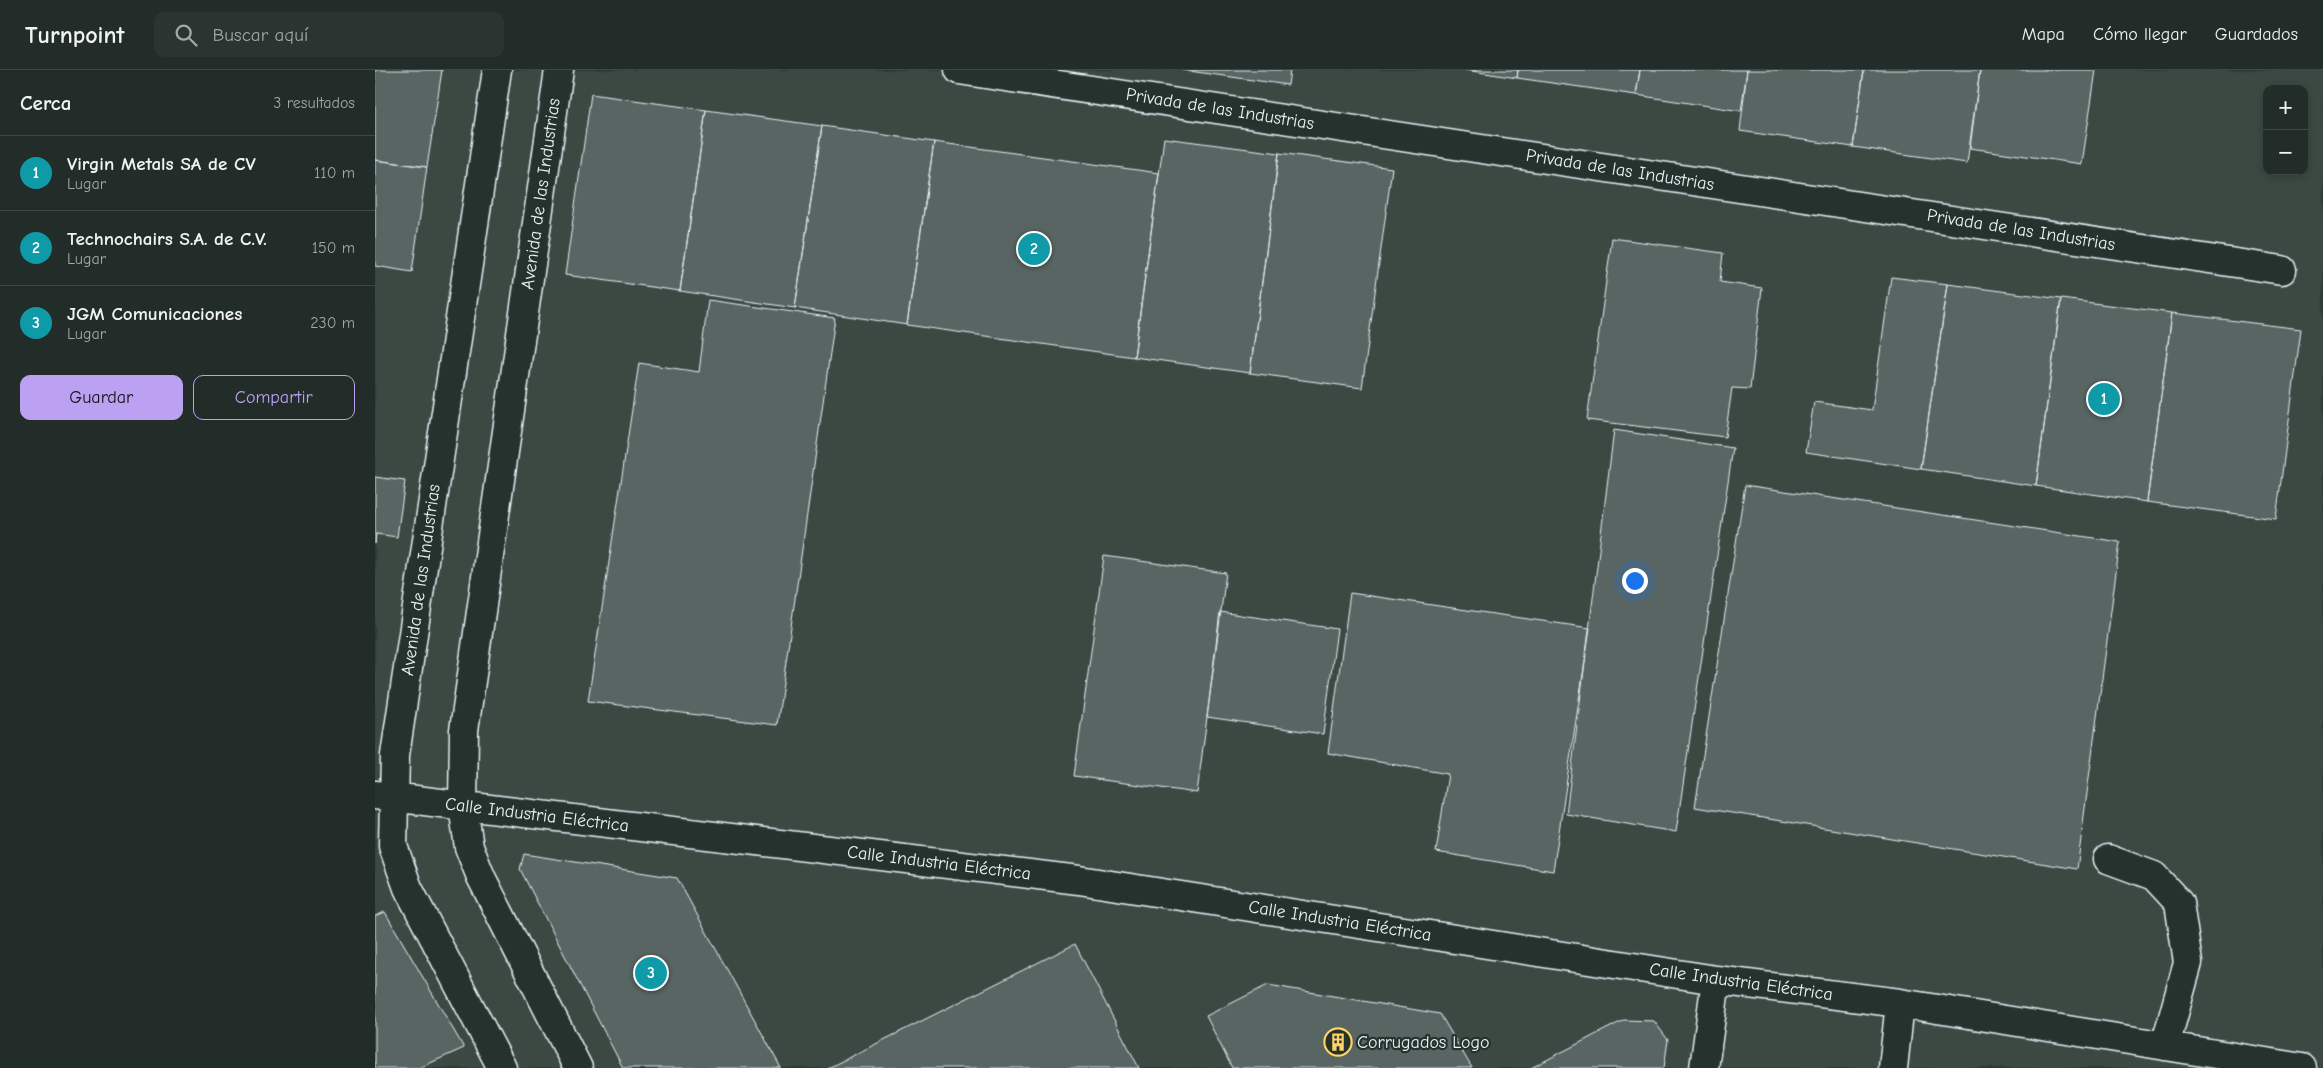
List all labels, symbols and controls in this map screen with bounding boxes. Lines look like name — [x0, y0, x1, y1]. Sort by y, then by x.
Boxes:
search box — [154, 12, 504, 57]
text: Turnpoint — [25, 21, 124, 49]
icon: search — [172, 21, 200, 49]
text: Buscar aquí — [212, 24, 308, 46]
text: Mapa — [2022, 24, 2065, 45]
text: Cómo llegar — [2093, 24, 2187, 45]
text: Guardados — [2215, 24, 2298, 45]
street label: Privada de las Industrias — [1124, 84, 1316, 134]
map controls — [2263, 85, 2308, 175]
button: + — [2263, 85, 2308, 130]
text: Cerca — [20, 91, 71, 115]
text: 3 resultados — [273, 94, 355, 112]
street label: Avenida de las Industrias — [517, 97, 565, 291]
button: − — [2263, 130, 2308, 175]
street label: Privada de las Industrias — [1524, 145, 1716, 195]
text: Virgin Metals SA de CV — [67, 153, 256, 175]
text: 1 — [33, 164, 39, 182]
text: 110 m — [314, 164, 355, 182]
text: Lugar — [67, 175, 106, 193]
street label: Privada de las Industrias — [1925, 205, 2117, 255]
text: Technochairs S.A. de C.V. — [67, 228, 267, 250]
pin: 2 — [1018, 230, 1050, 268]
text: 2 — [32, 239, 40, 257]
text: 150 m — [312, 239, 355, 257]
text: Lugar — [67, 250, 106, 268]
text: JGM Comunicaciones — [67, 303, 242, 325]
text: 3 — [32, 314, 40, 332]
text: 230 m — [310, 314, 355, 332]
text: Lugar — [67, 325, 106, 343]
button: Guardar — [20, 375, 183, 420]
button: Compartir — [193, 375, 355, 420]
pin: 1 — [2088, 380, 2120, 418]
street label: Avenida de las Industrias — [397, 483, 445, 677]
your location — [1622, 568, 1648, 594]
street label: Calle Industria Eléctrica — [444, 793, 630, 837]
street label: Calle Industria Eléctrica — [846, 841, 1032, 885]
street label: Calle Industria Eléctrica — [1247, 896, 1433, 946]
pin: 3 — [635, 954, 667, 992]
street label: Calle Industria Eléctrica — [1648, 959, 1834, 1005]
building icon: Corrugados Logo — [1323, 1027, 1353, 1057]
place label: Corrugados Logo — [1357, 1032, 1490, 1053]

